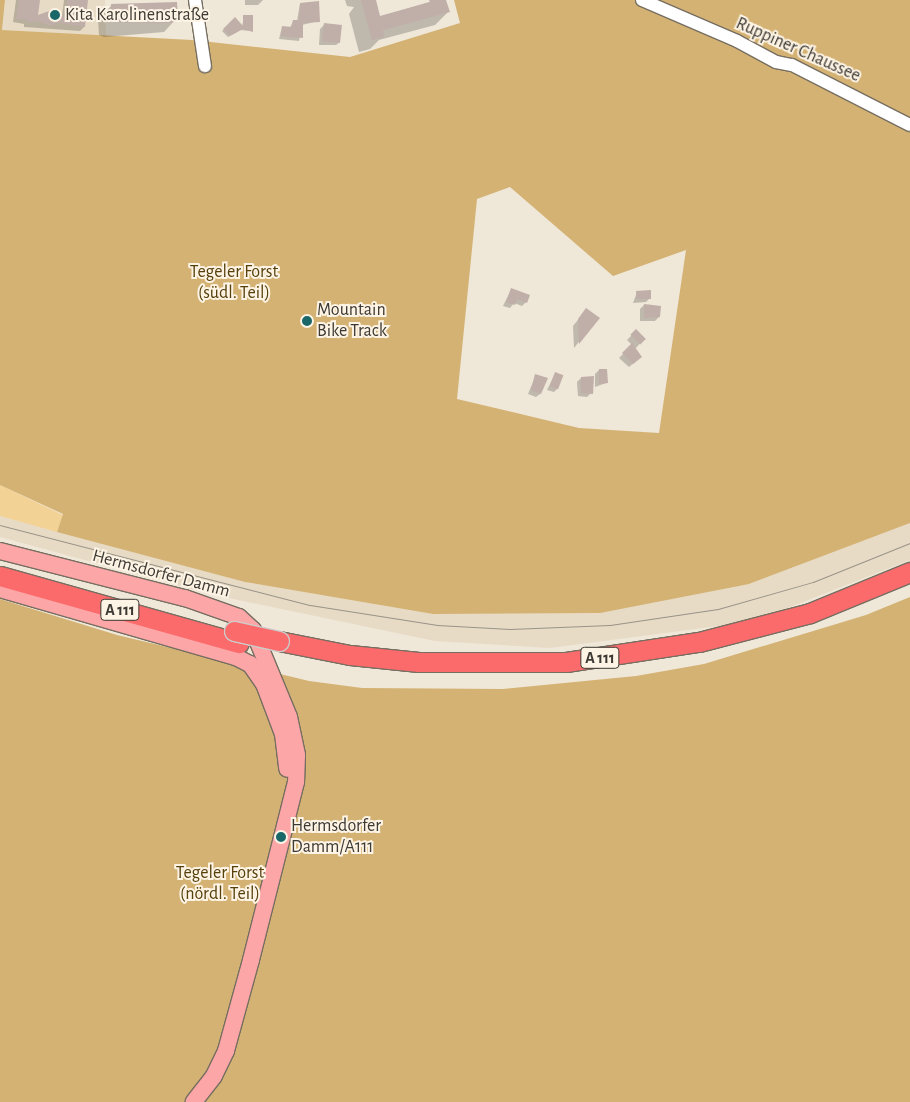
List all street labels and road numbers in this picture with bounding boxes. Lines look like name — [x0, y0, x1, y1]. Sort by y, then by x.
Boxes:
street label: Ruppiner Chaussee — [732, 13, 864, 87]
street label: Hermsdorfer Damm — [90, 545, 232, 603]
road number: A 111 — [100, 596, 140, 624]
road number: A 111 — [580, 644, 620, 671]

